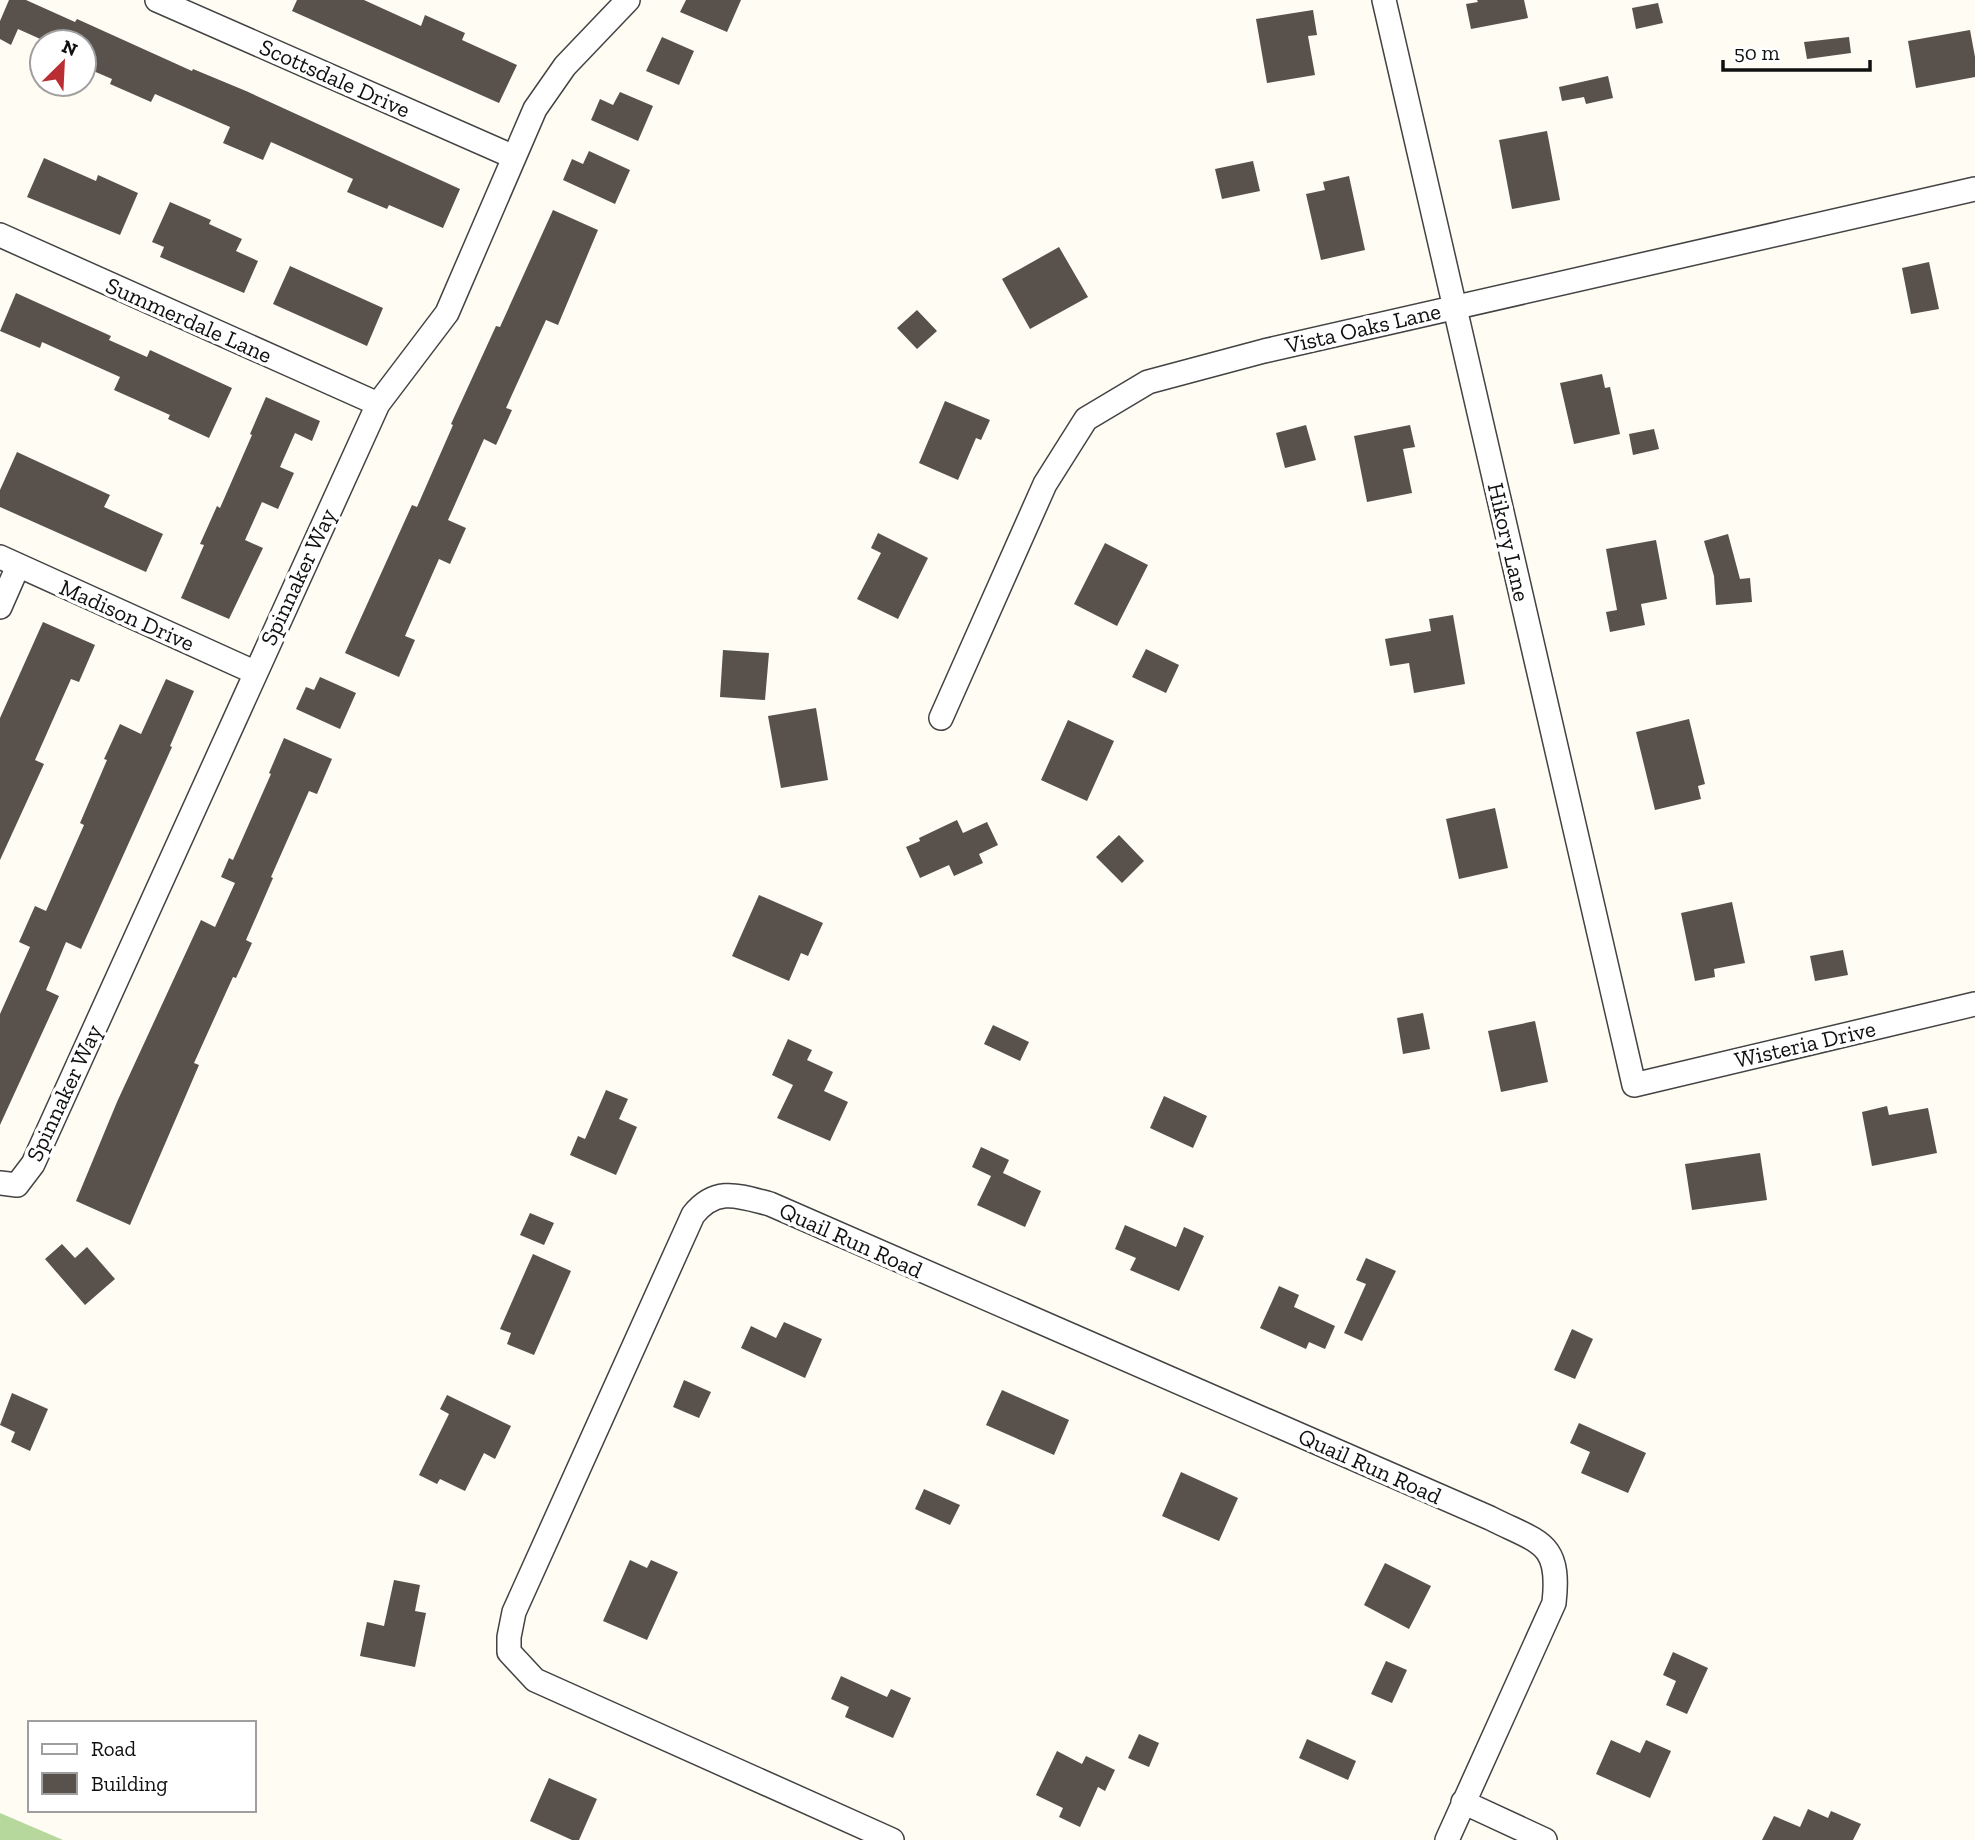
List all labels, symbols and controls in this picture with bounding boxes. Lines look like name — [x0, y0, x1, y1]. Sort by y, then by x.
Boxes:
north arrow — [28, 28, 98, 98]
scale bar — [1723, 28, 1870, 72]
street label: Scottsdale Drive — [255, 32, 415, 124]
text: N — [58, 34, 81, 61]
text: 50 m — [1734, 40, 1780, 65]
street label: Summerdale Lane — [102, 271, 276, 369]
street label: Vista Oaks Lane — [1282, 297, 1443, 360]
street label: Hikory Lane — [1482, 480, 1536, 604]
street label: Spinnaker Way — [254, 504, 342, 650]
street label: Madison Drive — [55, 573, 199, 657]
street label: Wisteria Drive — [1732, 1014, 1878, 1074]
street label: Spinnaker Way — [20, 1020, 108, 1166]
street label: Quail Run Road — [775, 1196, 927, 1284]
street label: Quail Run Road — [1294, 1422, 1446, 1510]
legend — [28, 1721, 256, 1812]
text: Road — [91, 1736, 137, 1761]
text: Building — [91, 1771, 168, 1796]

